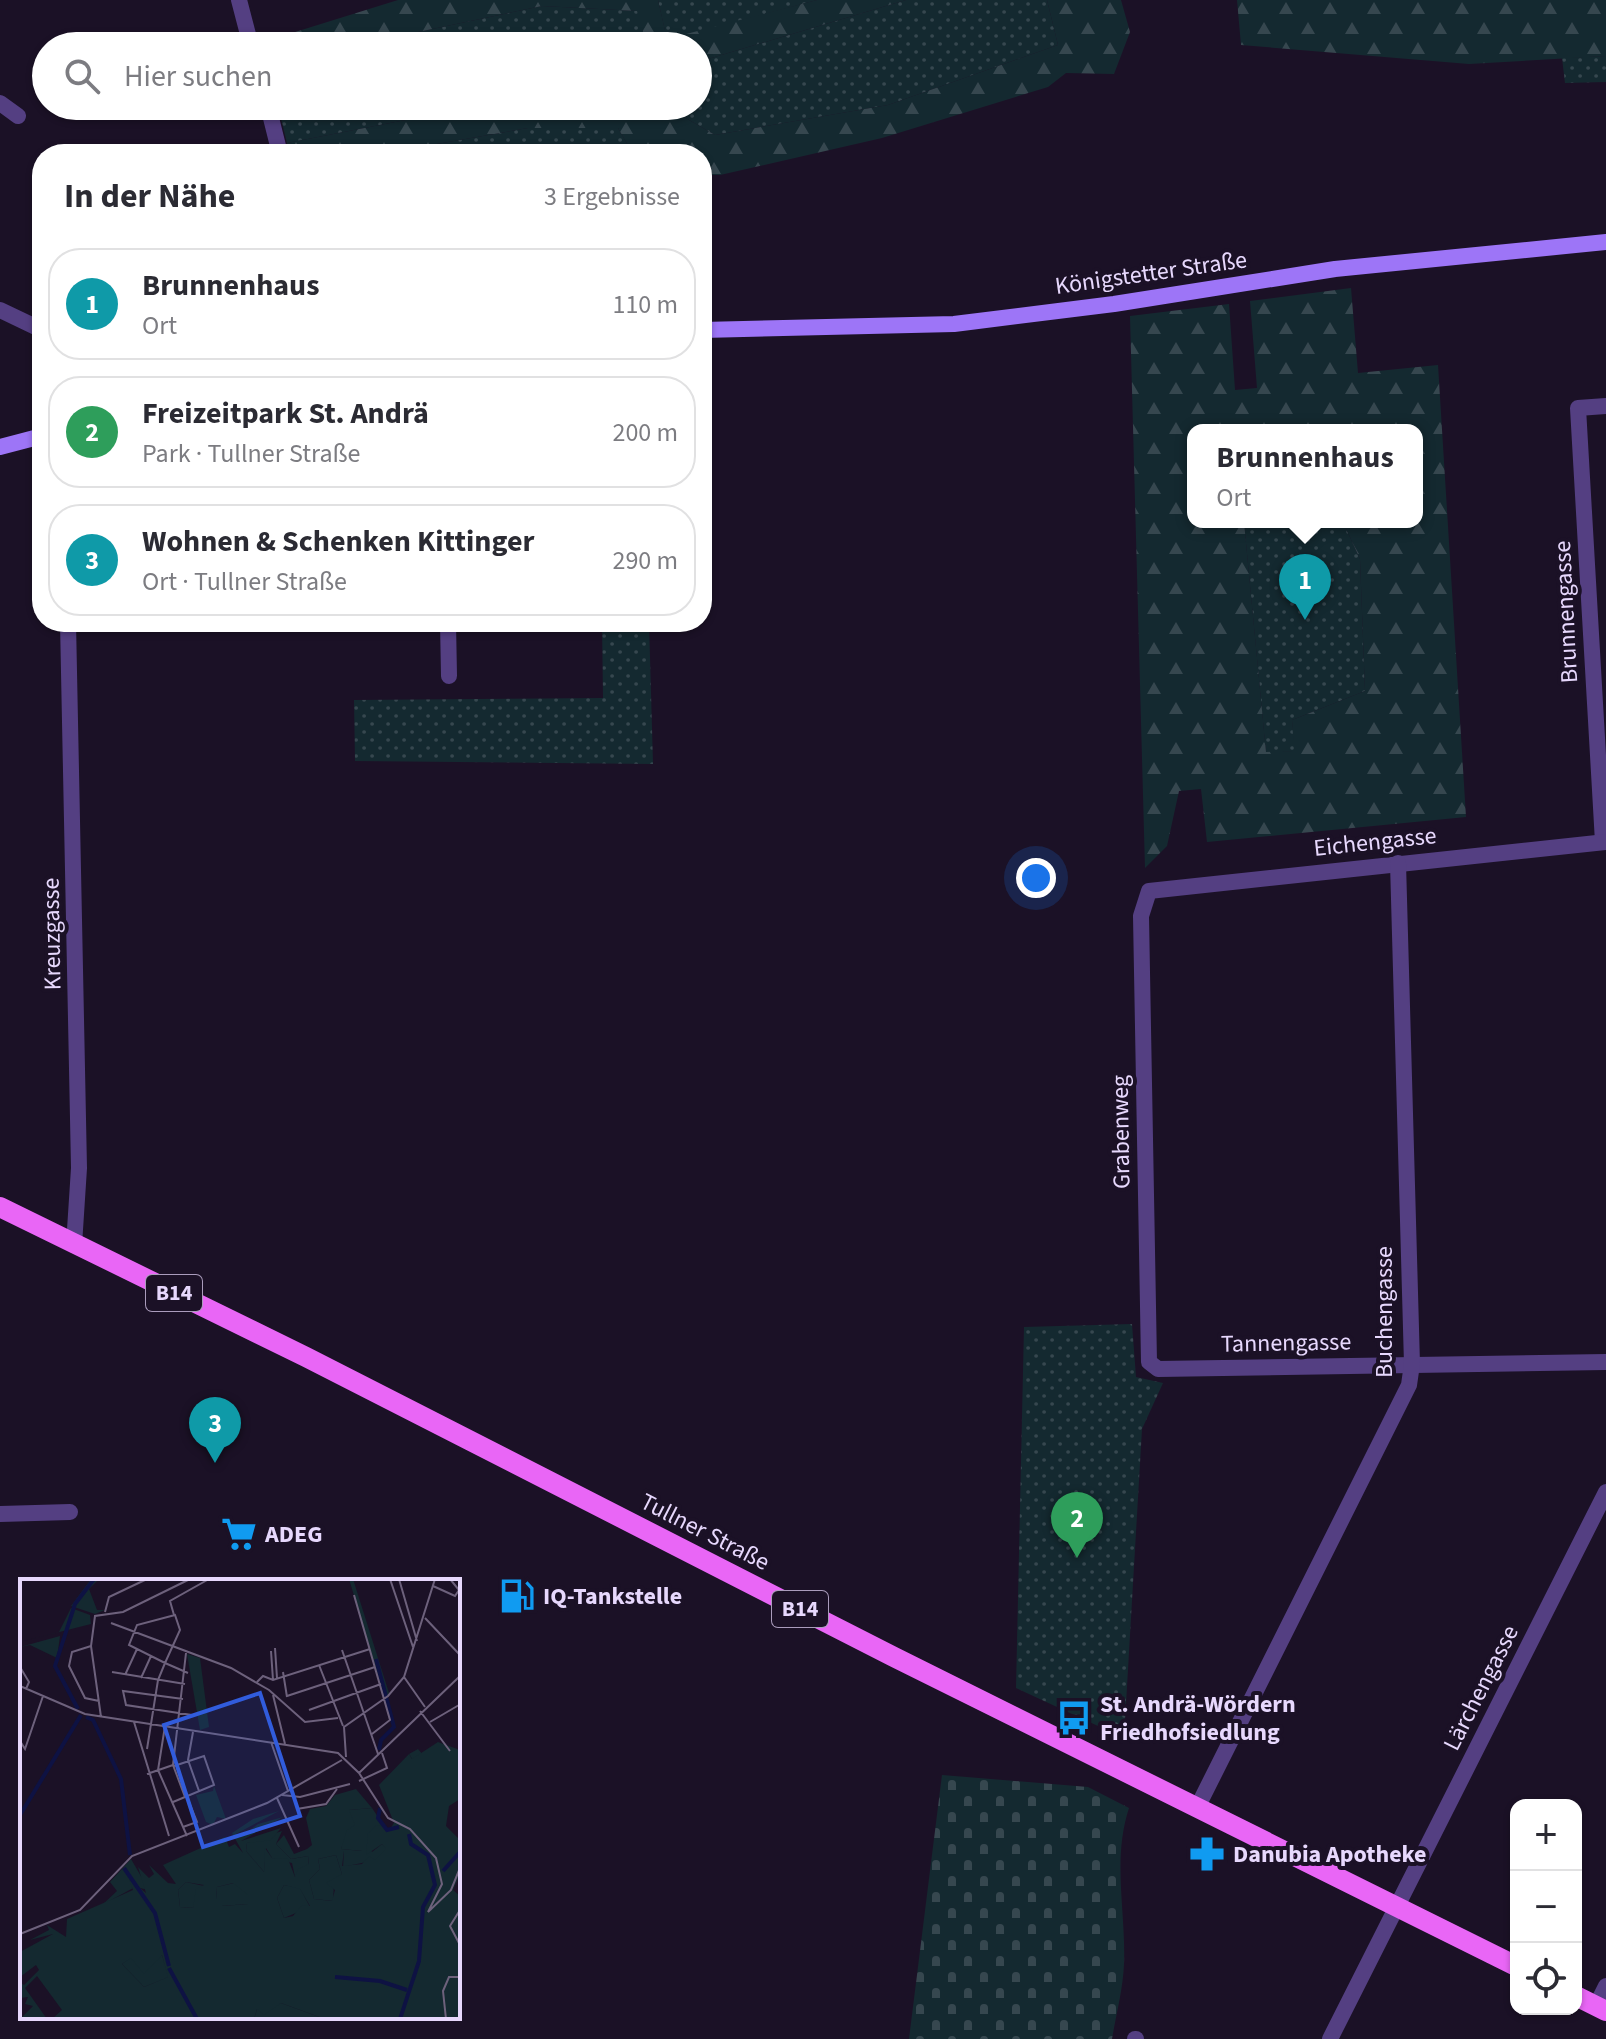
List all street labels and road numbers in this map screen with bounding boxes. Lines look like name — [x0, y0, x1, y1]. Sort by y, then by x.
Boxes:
street label: Königstetter Straße — [1053, 242, 1249, 304]
street label: Brunnengasse — [1545, 540, 1587, 684]
street label: Eichengasse — [1312, 818, 1438, 866]
street label: Kreuzgasse — [34, 877, 70, 991]
street label: Grabenweg — [1103, 1075, 1139, 1189]
street label: Buchengasse — [1367, 1246, 1402, 1378]
road number: B14 — [146, 1275, 202, 1311]
street label: Tannengasse — [1221, 1324, 1351, 1362]
street label: Tullner Straße — [634, 1484, 776, 1580]
road number: B14 — [772, 1591, 828, 1627]
street label: Lärchengasse — [1434, 1619, 1528, 1757]

